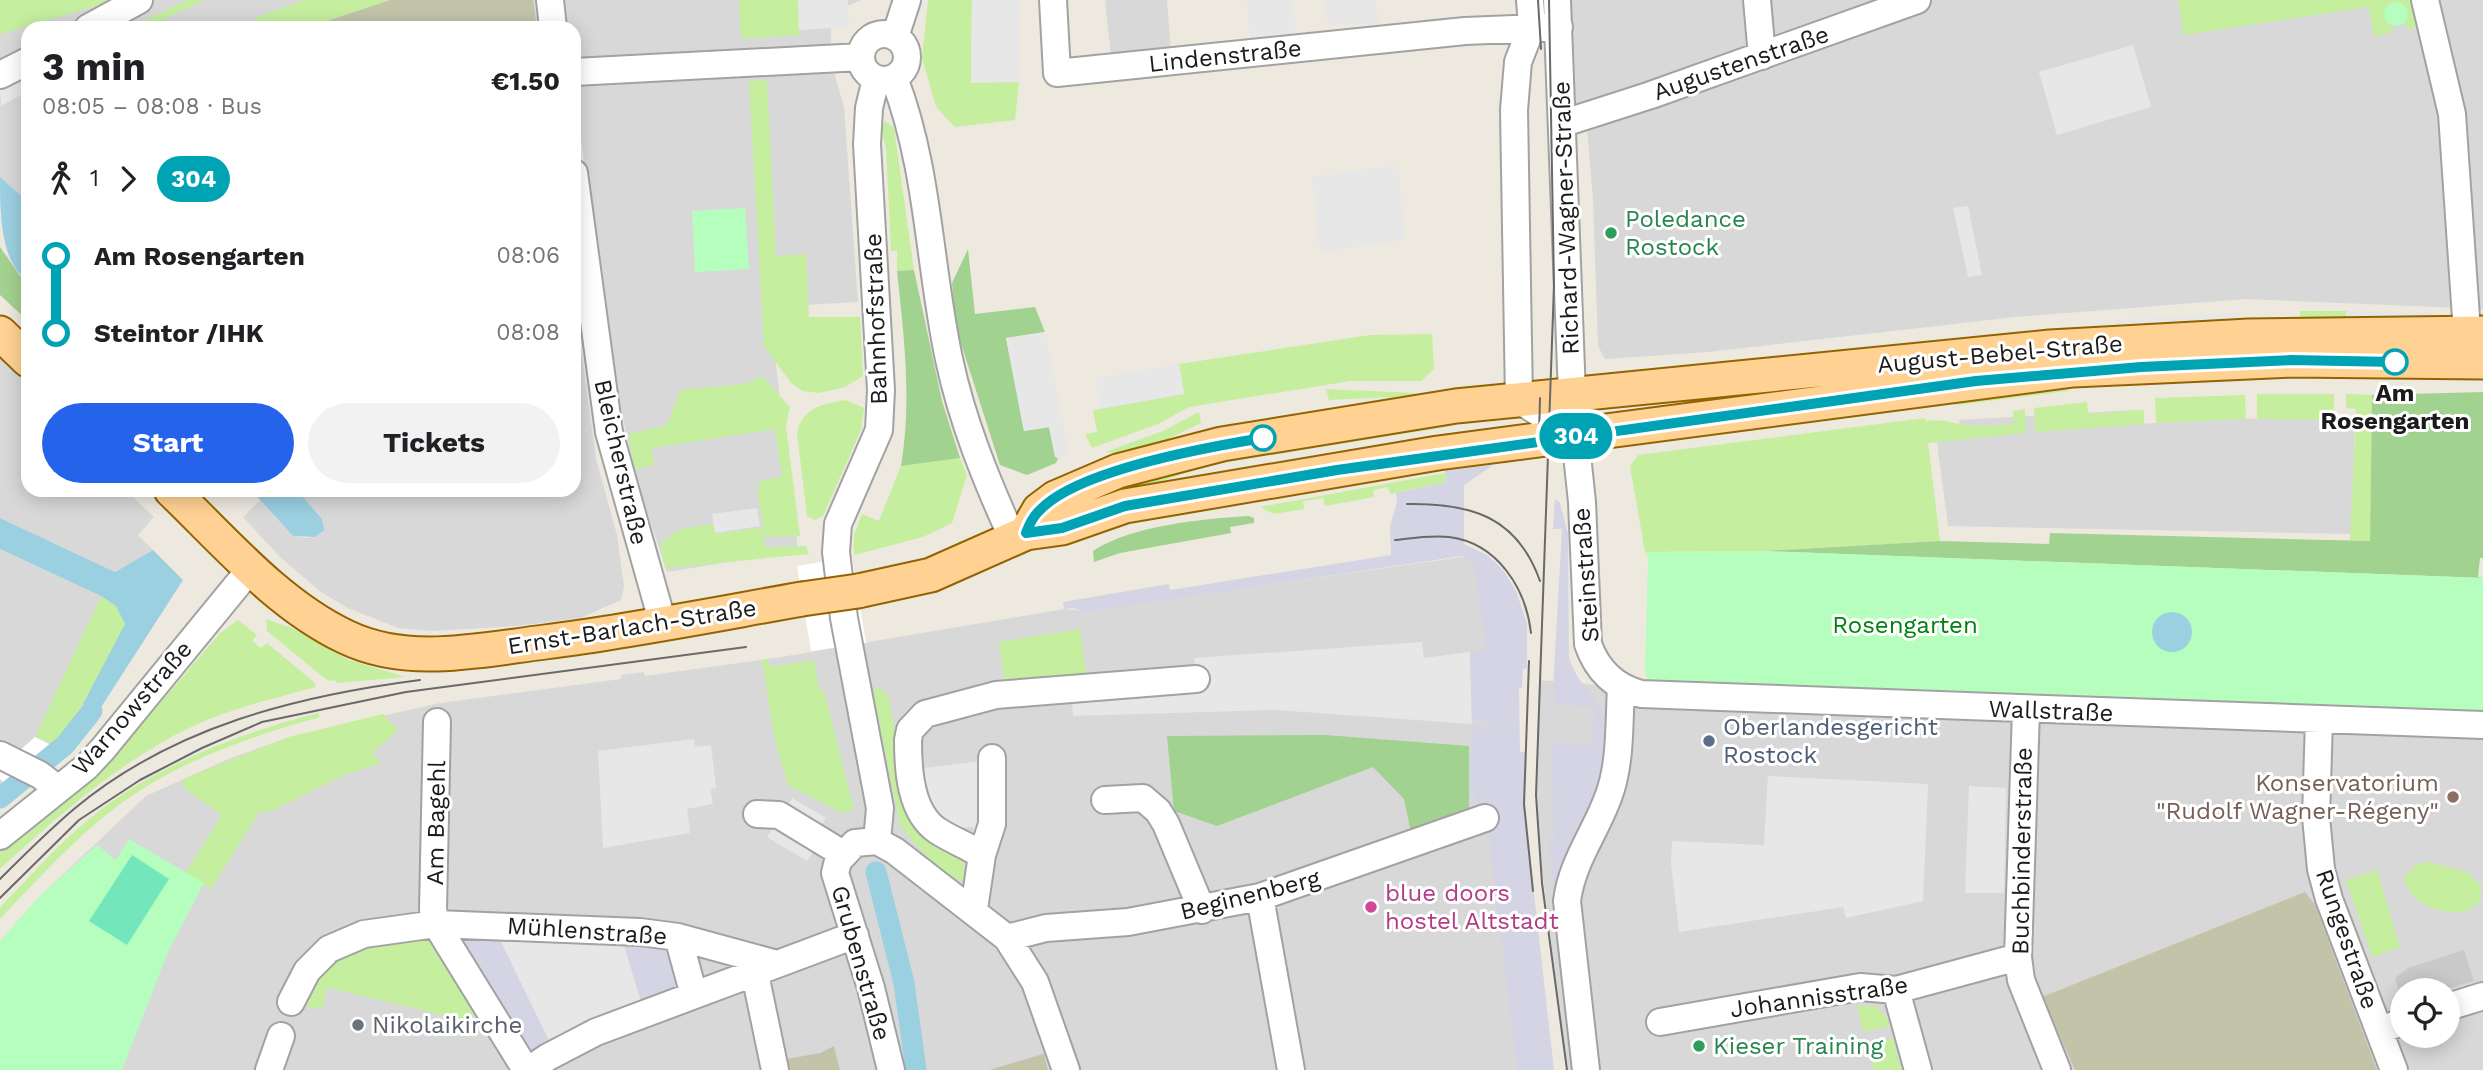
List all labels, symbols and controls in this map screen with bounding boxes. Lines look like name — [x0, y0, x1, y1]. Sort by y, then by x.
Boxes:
street label: Augustenstraße — [1650, 20, 1832, 106]
street label: Lindenstraße — [1147, 34, 1303, 78]
text: 3 min — [42, 45, 146, 89]
text: €1.50 — [491, 66, 560, 96]
street label: Richard-Wagner-Straße — [1547, 81, 1585, 355]
text: 08:05 – 08:08 · Bus — [42, 93, 262, 120]
icon: walk — [42, 160, 80, 198]
icon: forward — [109, 160, 147, 198]
text: 1 — [90, 165, 99, 192]
text: 304 — [171, 165, 216, 193]
place label: Poledance Rostock — [1625, 205, 1746, 261]
marker: Poledance Rostock — [1603, 225, 1619, 241]
street label: Bahnhofstraße — [859, 233, 893, 405]
text: Am Rosengarten — [94, 241, 305, 271]
text: 08:06 — [496, 242, 560, 269]
text: Steintor /IHK — [94, 318, 264, 348]
text: 08:08 — [496, 319, 560, 346]
street label: August-Bebel-Straße — [1876, 329, 2124, 379]
marker: Am Rosengarten — [2382, 349, 2408, 375]
street label: Bleicherstraße — [588, 376, 654, 548]
place label: Am Rosengarten — [2321, 379, 2469, 435]
button: Start — [42, 403, 294, 483]
button: Tickets — [308, 403, 560, 483]
line badge: 304 — [1536, 413, 1616, 459]
text: 304 — [1553, 422, 1599, 450]
unlabelled marker — [1250, 425, 1276, 451]
street label: Steinstraße — [1567, 507, 1605, 643]
street label: Ernst-Barlach-Straße — [506, 593, 758, 661]
park label: Rosengarten — [1832, 611, 1978, 639]
street label: Warnowstraße — [66, 635, 198, 781]
street label: Wallstraße — [1988, 695, 2114, 727]
place label: Oberlandesgericht Rostock — [1723, 713, 1938, 769]
marker: Oberlandesgericht Rostock — [1701, 733, 1717, 749]
street label: Buchbinderstraße — [2006, 747, 2038, 955]
street label: Am Bagehl — [421, 760, 451, 886]
place label: Konservatorium "Rudolf Wagner-Régeny" — [2156, 769, 2439, 825]
marker: Konservatorium "Rudolf Wagner-Régeny" — [2445, 789, 2461, 805]
street label: Beginenberg — [1177, 864, 1323, 926]
street label: Rungestraße — [2310, 865, 2384, 1013]
place label: blue doors hostel Altstadt — [1385, 879, 1559, 935]
street label: Grubenstraße — [825, 882, 897, 1044]
marker: blue doors hostel Altstadt — [1363, 899, 1379, 915]
street label: Mühlenstraße — [506, 911, 668, 951]
street label: Johannisstraße — [1728, 971, 1910, 1023]
map controls — [2390, 978, 2460, 1048]
button: locate — [2390, 978, 2460, 1048]
place label: Nikolaikirche — [372, 1011, 522, 1039]
marker: Nikolaikirche — [350, 1017, 366, 1033]
place label: Kieser Training — [1713, 1032, 1884, 1060]
marker: Kieser Training — [1691, 1038, 1707, 1054]

